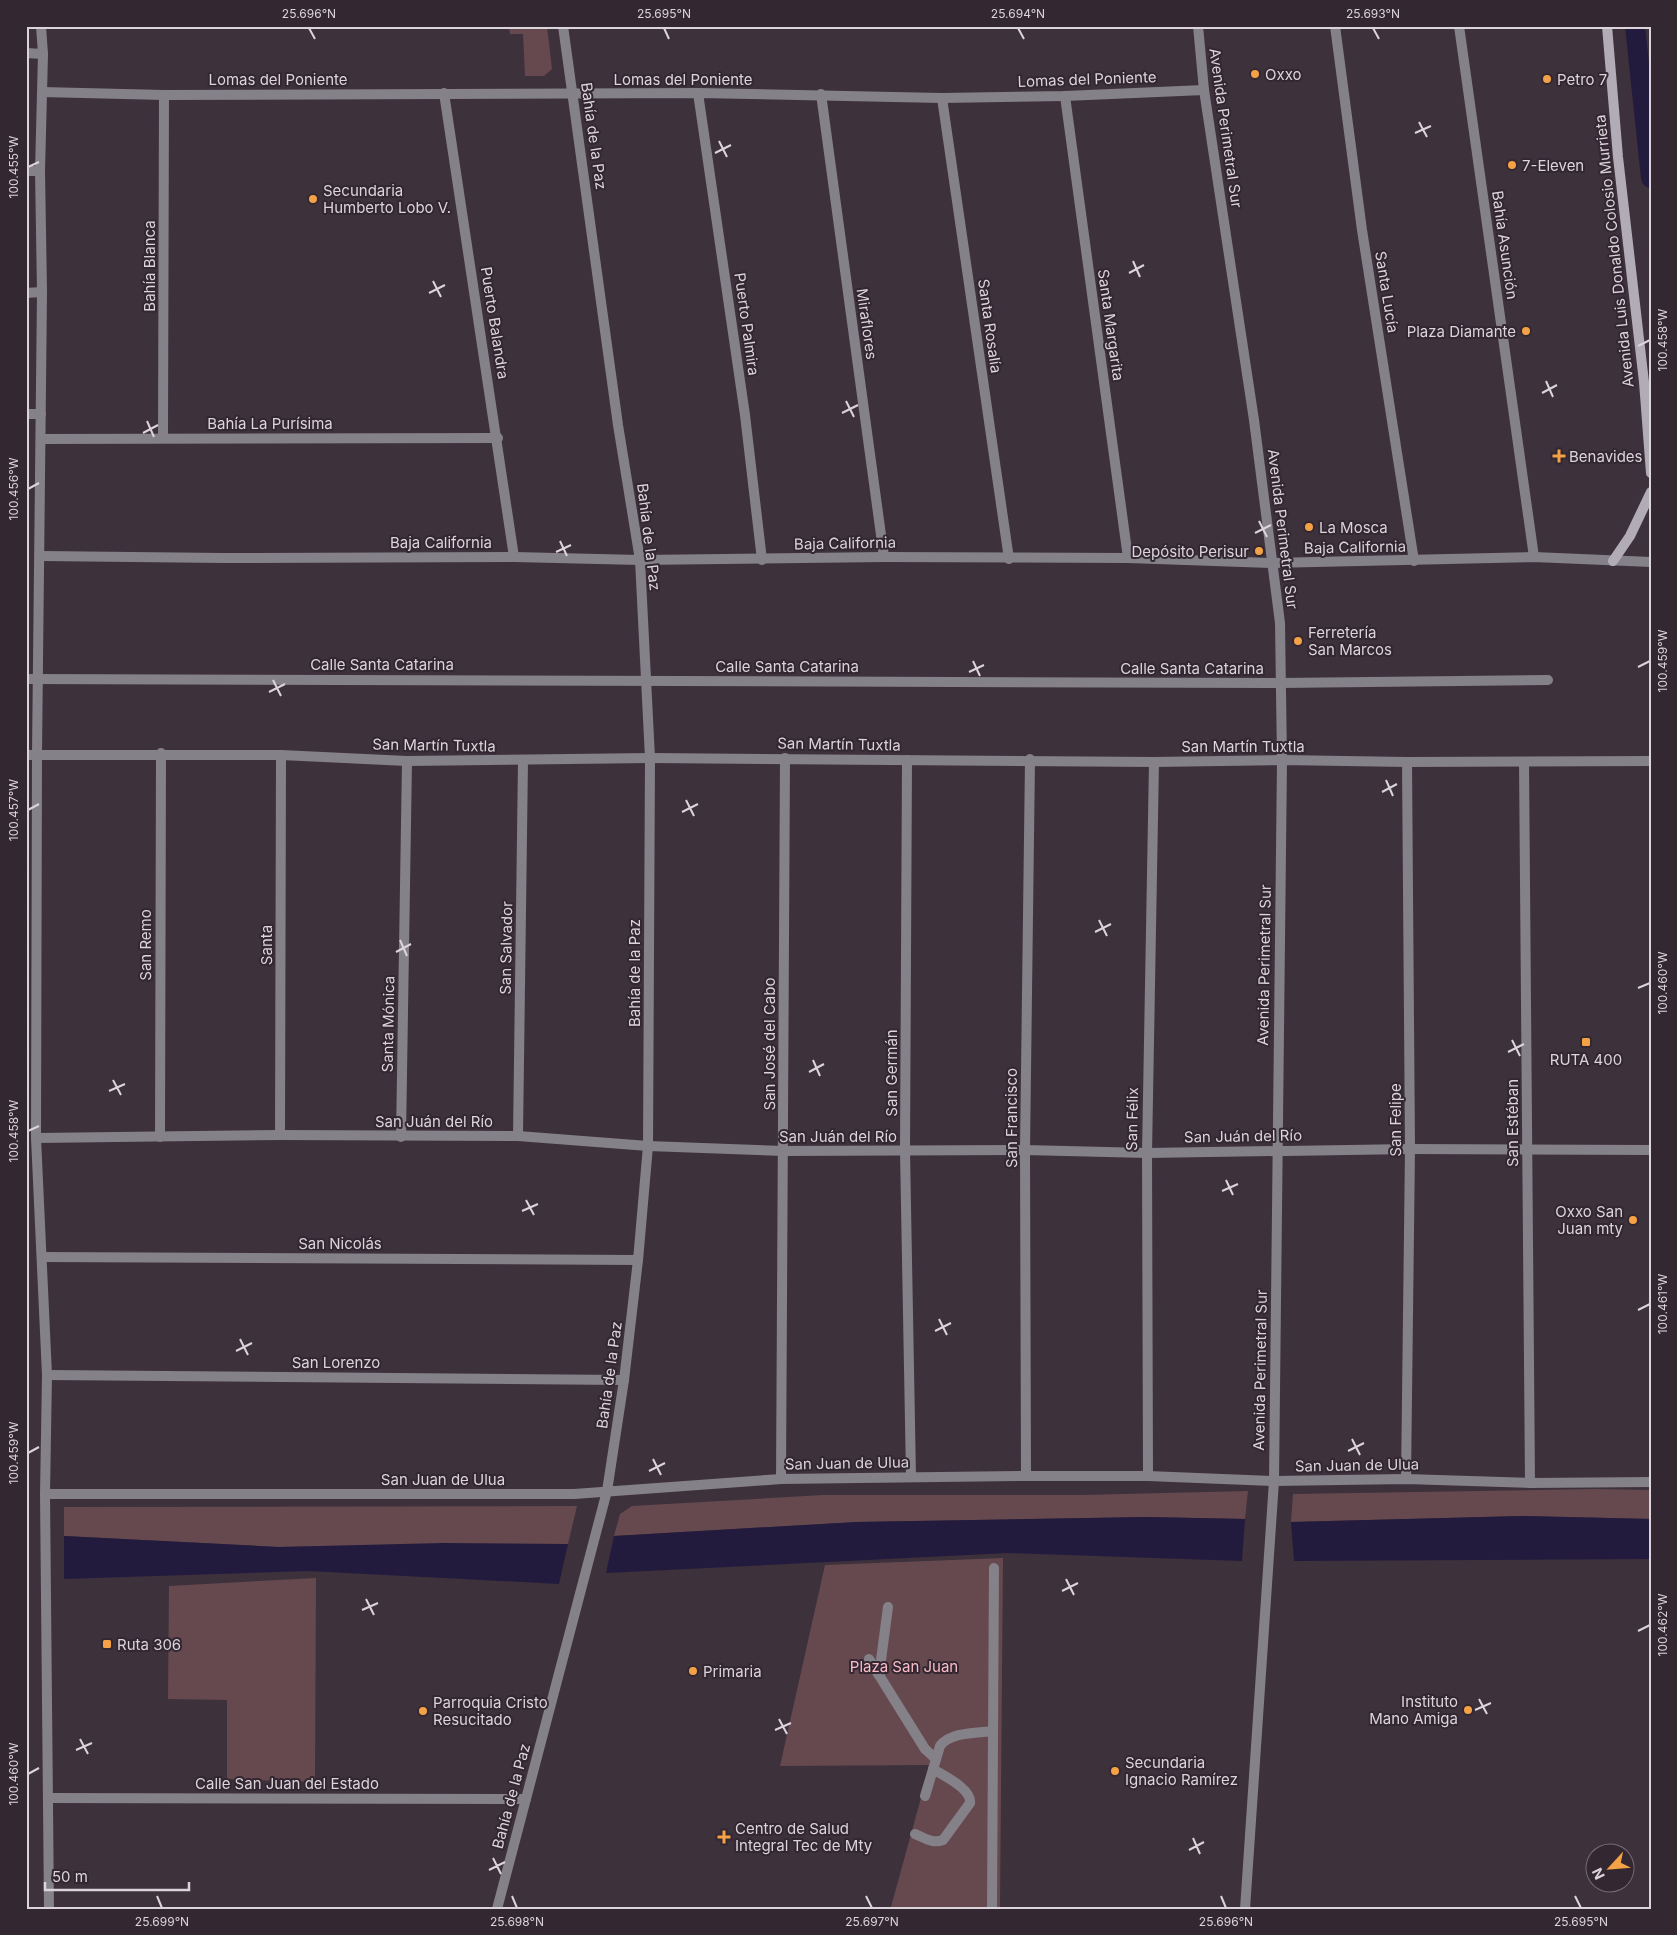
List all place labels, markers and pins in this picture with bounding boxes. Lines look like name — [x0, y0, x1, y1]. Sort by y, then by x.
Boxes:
place label: Oxxo — [1265, 65, 1302, 84]
marker: Oxxo — [1249, 68, 1261, 80]
place label: Petro 7 — [1557, 70, 1607, 89]
marker: Petro 7 — [1541, 73, 1553, 85]
place label: 7-Eleven — [1522, 156, 1584, 175]
marker: 7-Eleven — [1506, 159, 1518, 171]
place label: Secundaria Humberto Lobo V. — [323, 181, 451, 217]
marker: Secundaria Humberto Lobo V. — [307, 193, 319, 205]
place label: Plaza Diamante — [1407, 322, 1516, 341]
marker: Plaza Diamante — [1520, 325, 1532, 337]
place label: Benavides — [1569, 447, 1643, 466]
marker: Benavides — [1553, 450, 1565, 462]
place label: La Mosca — [1319, 518, 1388, 537]
marker: La Mosca — [1303, 521, 1315, 533]
place label: Depósito Perisur — [1132, 542, 1249, 561]
marker: Depósito Perisur — [1253, 545, 1265, 557]
place label: Ferretería San Marcos — [1308, 623, 1392, 659]
marker: Ferretería San Marcos — [1292, 635, 1304, 647]
marker: RUTA 400 — [1580, 1036, 1592, 1048]
place label: RUTA 400 — [1550, 1050, 1622, 1069]
place label: Oxxo San Juan mty — [1555, 1202, 1624, 1238]
marker: Oxxo San Juan mty — [1627, 1214, 1639, 1226]
place label: Ruta 306 — [117, 1635, 181, 1654]
marker: Ruta 306 — [101, 1638, 113, 1650]
place label: Primaria — [703, 1662, 762, 1681]
marker: Primaria — [687, 1665, 699, 1677]
place label: Instituto Mano Amiga — [1369, 1692, 1458, 1728]
place label: Parroquia Cristo Resucitado — [433, 1693, 548, 1729]
marker: Instituto Mano Amiga — [1462, 1704, 1474, 1716]
marker: Parroquia Cristo Resucitado — [417, 1705, 429, 1717]
place label: Secundaria Ignacio Ramírez — [1125, 1753, 1238, 1789]
marker: Secundaria Ignacio Ramírez — [1109, 1765, 1121, 1777]
place label: Centro de Salud Integral Tec de Mty — [735, 1819, 873, 1855]
marker: Centro de Salud Integral Tec de Mty — [717, 1830, 731, 1844]

